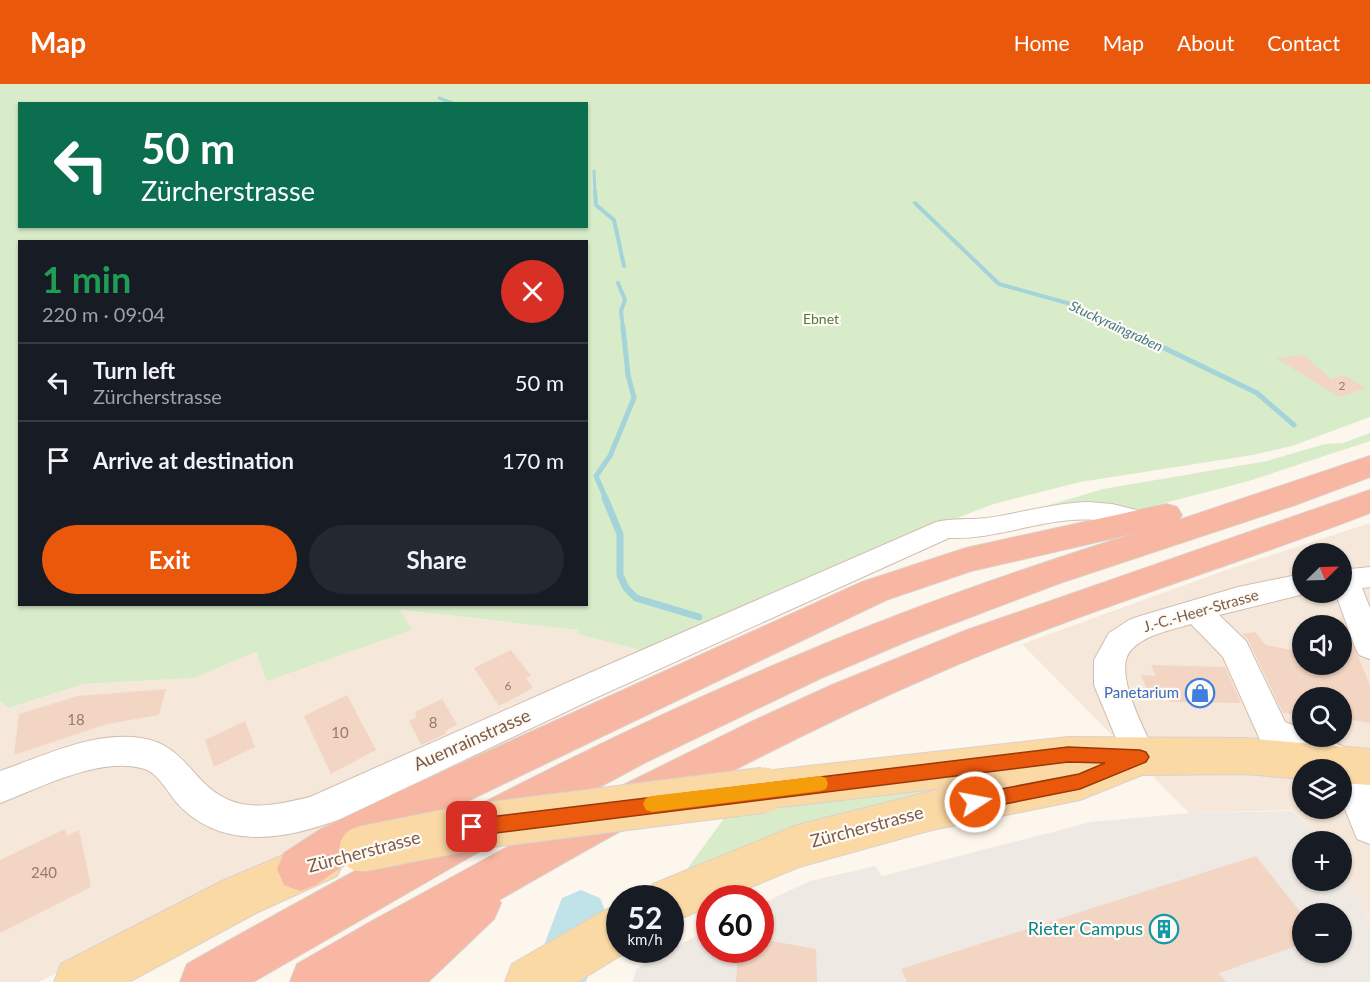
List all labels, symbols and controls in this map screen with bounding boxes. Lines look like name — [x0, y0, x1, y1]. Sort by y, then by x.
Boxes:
text: Map — [30, 25, 86, 59]
text: Home — [1014, 30, 1070, 55]
text: Map — [1103, 30, 1144, 55]
text: About — [1177, 30, 1234, 55]
text: Contact — [1267, 30, 1340, 55]
text: 50 m — [141, 123, 235, 173]
icon: left — [42, 126, 120, 204]
text: Zürcherstrasse — [141, 174, 315, 207]
text: 1 min — [42, 257, 131, 301]
button: close — [501, 260, 564, 323]
water label: Stuckyraingraben — [1067, 297, 1166, 355]
text: 220 m · 09:04 — [42, 302, 165, 326]
park label: Ebnet — [803, 310, 839, 327]
text: Turn left — [93, 357, 175, 384]
icon: left — [42, 366, 75, 399]
text: 50 m — [515, 369, 564, 396]
house number: 2 — [1339, 378, 1346, 393]
text: Zürcherstrasse — [93, 384, 222, 408]
icon: arrive — [42, 444, 75, 477]
text: Arrive at destination — [93, 447, 294, 474]
text: 170 m — [502, 447, 564, 474]
button: Exit — [42, 525, 297, 594]
button: Share — [309, 525, 564, 594]
north arrow — [1292, 543, 1352, 603]
map controls — [1292, 543, 1352, 963]
street label: J.-C.-Heer-Strasse — [1141, 585, 1261, 635]
button: sound — [1292, 615, 1352, 675]
shop icon: Panetarium — [1184, 677, 1216, 709]
house number: 6 — [505, 678, 512, 693]
place label: Panetarium — [1104, 683, 1179, 701]
button: search — [1292, 687, 1352, 747]
street label: Auenrainstrasse — [410, 703, 534, 775]
house number: 18 — [67, 710, 85, 728]
house number: 8 — [429, 713, 437, 731]
house number: 10 — [331, 723, 349, 741]
button: layers — [1292, 759, 1352, 819]
position arrow — [943, 770, 1007, 834]
street label: Zürcherstrasse — [808, 800, 926, 852]
pin — [446, 801, 497, 852]
icon: arrive — [455, 810, 488, 843]
street label: Zürcherstrasse — [305, 825, 423, 877]
button: + — [1292, 831, 1352, 891]
house number: 240 — [31, 863, 57, 881]
speed limit sign: 60 — [696, 885, 774, 963]
text: 52 — [628, 899, 662, 935]
button: − — [1292, 903, 1352, 963]
building icon: Rieter Campus — [1148, 913, 1180, 945]
place label: Rieter Campus — [1028, 917, 1143, 939]
text: km/h — [627, 930, 663, 948]

